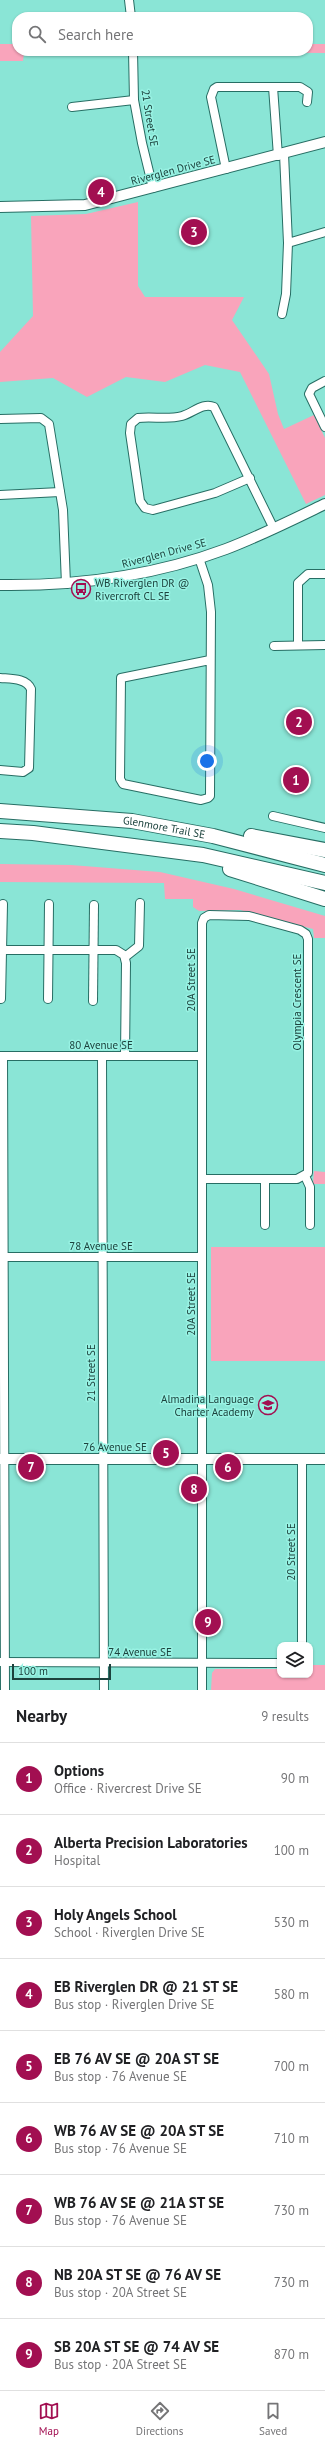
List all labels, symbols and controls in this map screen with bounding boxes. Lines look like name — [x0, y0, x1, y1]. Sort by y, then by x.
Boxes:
search box — [12, 12, 313, 56]
icon: search — [26, 23, 48, 45]
text: Search here — [58, 25, 134, 44]
street label: 21 Street SE — [139, 88, 161, 148]
street label: Riverglen Drive SE — [129, 152, 217, 188]
pin: 4 — [88, 177, 114, 207]
pin: 3 — [181, 217, 207, 247]
street label: Riverglen Drive SE — [120, 535, 208, 571]
place label: WB Riverglen DR @ Rivercroft CL SE — [95, 576, 190, 603]
bus stop icon: WB Riverglen DR @ Rivercroft CL SE — [70, 578, 92, 600]
pin: 2 — [286, 707, 312, 737]
your location — [197, 751, 217, 771]
pin: 1 — [283, 765, 309, 795]
street label: Glenmore Trail SE — [122, 813, 206, 841]
street label: 20A Street SE — [184, 948, 198, 1012]
street label: Olympia Crescent SE — [290, 953, 304, 1050]
street label: 80 Avenue SE — [69, 1038, 133, 1052]
street label: 78 Avenue SE — [69, 1239, 133, 1253]
street label: 20A Street SE — [184, 1272, 198, 1336]
street label: 21 Street SE — [84, 1344, 98, 1402]
place label: Almadina Language Charter Academy — [161, 1392, 255, 1419]
school or university icon: Almadina Language Charter Academy — [257, 1394, 279, 1416]
pin: 5 — [153, 1438, 179, 1468]
street label: 76 Avenue SE — [83, 1440, 147, 1454]
pin: 7 — [18, 1452, 44, 1482]
pin: 6 — [215, 1452, 241, 1482]
pin: 8 — [181, 1474, 207, 1504]
street label: 20 Street SE — [284, 1523, 298, 1581]
pin: 9 — [195, 1607, 221, 1637]
map controls — [277, 1642, 313, 1678]
button: layers — [277, 1642, 313, 1678]
street label: 74 Avenue SE — [108, 1645, 172, 1659]
scale bar — [12, 1662, 111, 1681]
text: 100 m — [18, 1664, 48, 1678]
text: Nearby — [16, 1705, 67, 1727]
text: 9 results — [261, 1708, 309, 1725]
text: Options — [54, 1761, 104, 1780]
text: 1 — [25, 1770, 33, 1787]
text: 90 m — [281, 1770, 309, 1787]
text: Office · Rivercrest Drive SE — [54, 1780, 202, 1797]
text: Alberta Precision Laboratories — [54, 1833, 248, 1852]
text: 2 — [25, 1842, 33, 1859]
text: 100 m — [274, 1842, 309, 1859]
text: Hospital — [54, 1852, 100, 1869]
text: Holy Angels School — [54, 1905, 177, 1924]
text: 3 — [25, 1914, 33, 1931]
text: 530 m — [274, 1914, 309, 1931]
text: School · Riverglen Drive SE — [54, 1924, 205, 1941]
text: EB Riverglen DR @ 21 ST SE — [54, 1977, 238, 1996]
text: 4 — [25, 1986, 33, 2003]
text: 580 m — [274, 1986, 309, 2003]
text: Bus stop · Riverglen Drive SE — [54, 1996, 215, 2013]
text: EB 76 AV SE @ 20A ST SE — [54, 2049, 219, 2068]
text: 5 — [25, 2058, 33, 2075]
text: 700 m — [274, 2058, 309, 2075]
text: Bus stop · 76 Avenue SE — [54, 2068, 187, 2085]
text: WB 76 AV SE @ 20A ST SE — [54, 2121, 224, 2140]
text: 6 — [25, 2130, 33, 2147]
text: 710 m — [274, 2130, 309, 2147]
text: Bus stop · 76 Avenue SE — [54, 2140, 187, 2157]
text: WB 76 AV SE @ 21A ST SE — [54, 2193, 224, 2212]
text: 7 — [25, 2202, 33, 2219]
text: 730 m — [274, 2202, 309, 2219]
text: Bus stop · 76 Avenue SE — [54, 2212, 187, 2229]
text: NB 20A ST SE @ 76 AV SE — [54, 2265, 221, 2284]
text: 8 — [25, 2274, 33, 2291]
text: 730 m — [274, 2274, 309, 2291]
text: Bus stop · 20A Street SE — [54, 2284, 187, 2301]
text: SB 20A ST SE @ 74 AV SE — [54, 2337, 219, 2356]
text: 9 — [25, 2346, 33, 2363]
text: 870 m — [274, 2346, 309, 2363]
text: Bus stop · 20A Street SE — [54, 2356, 187, 2373]
tab: Map — [38, 2400, 60, 2438]
tab: Directions — [136, 2400, 183, 2438]
tab: Saved — [259, 2400, 287, 2438]

